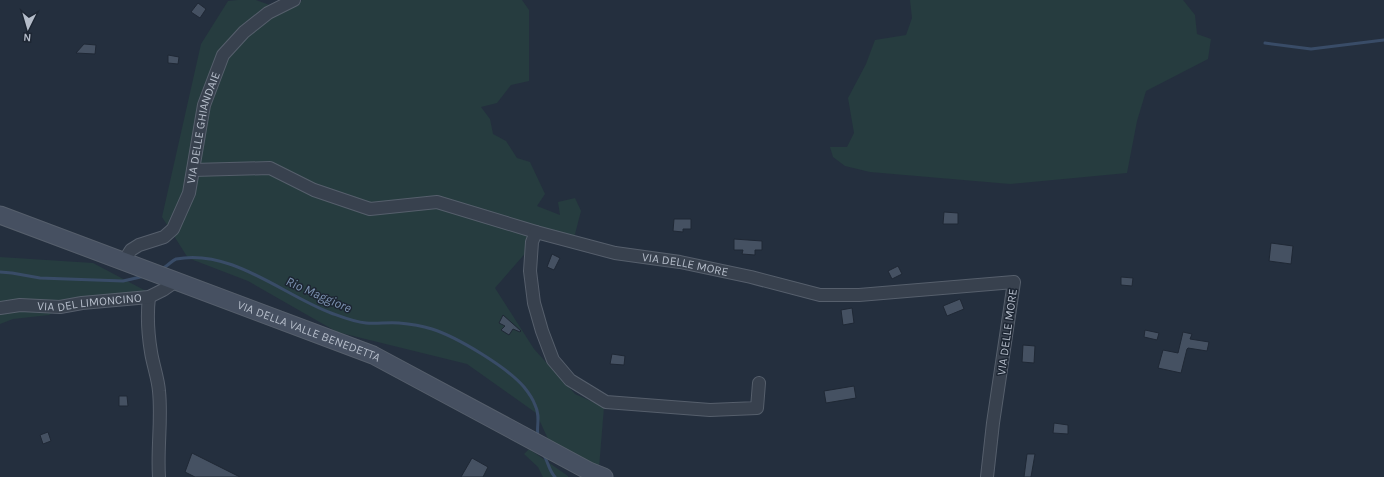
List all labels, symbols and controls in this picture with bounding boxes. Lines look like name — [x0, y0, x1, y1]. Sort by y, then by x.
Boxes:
north arrow — [8, 8, 48, 48]
text: N — [23, 31, 32, 44]
street label: VIA DELLE GHIANDAIE — [184, 70, 223, 185]
street label: VIA DELLE MORE — [641, 250, 730, 279]
water label: Rio Maggiore — [284, 273, 354, 316]
street label: VIA DELLE MORE — [994, 288, 1020, 376]
street label: VIA DEL LIMONCINO — [37, 291, 142, 314]
street label: VIA DELLA VALLE BENEDETTA — [235, 298, 383, 365]

